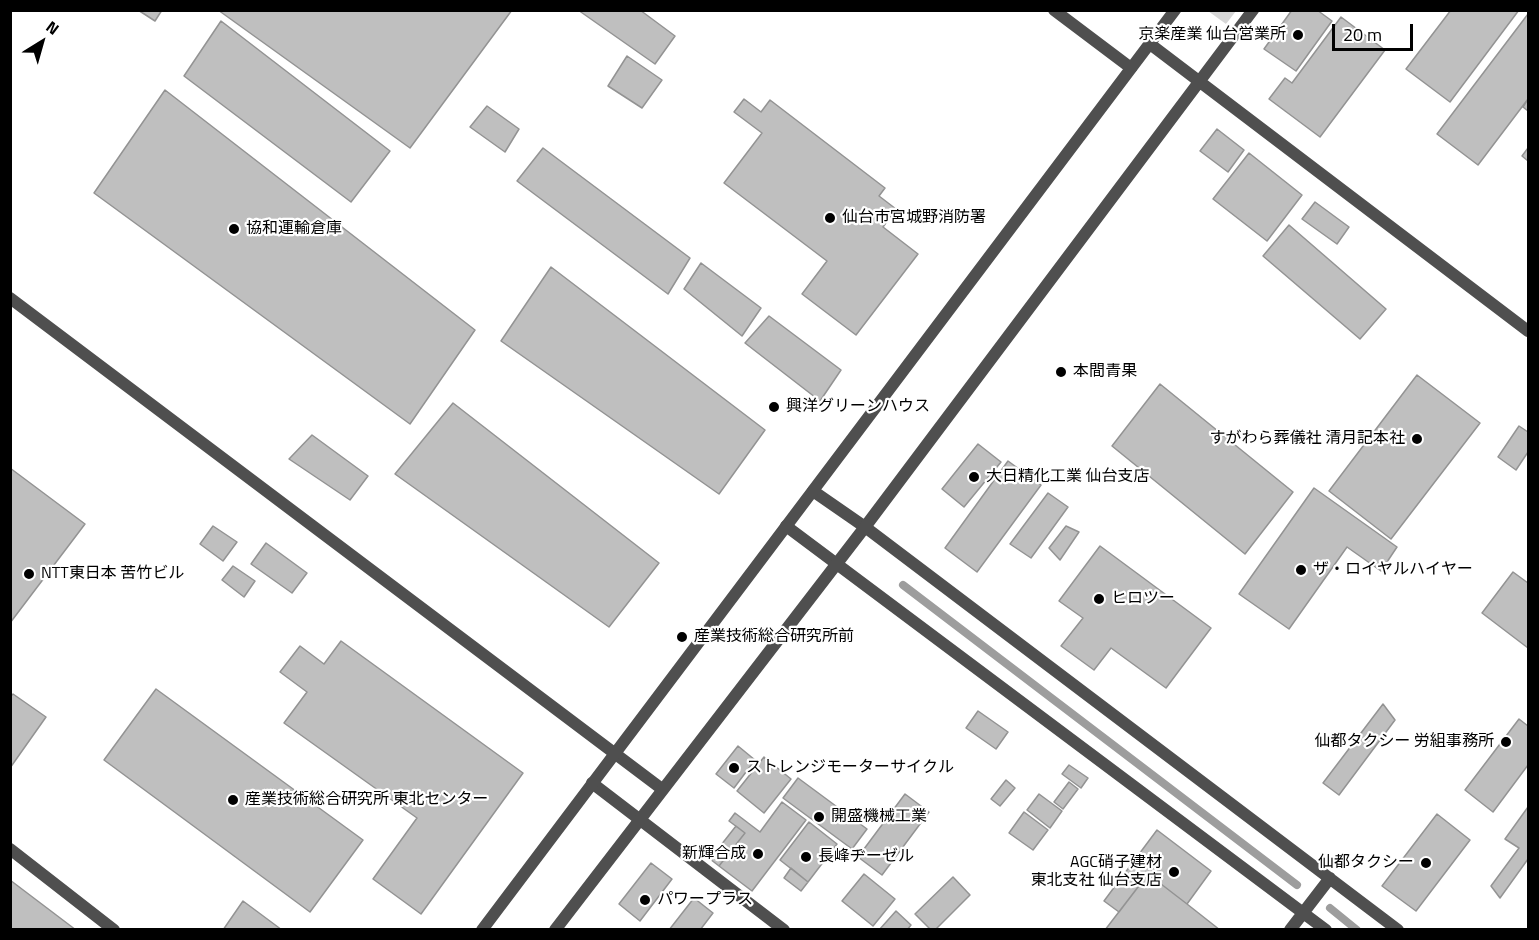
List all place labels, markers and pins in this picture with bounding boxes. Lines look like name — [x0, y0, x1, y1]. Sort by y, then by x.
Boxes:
place label: 京楽産業 仙台営業所 — [1138, 25, 1286, 45]
marker: 京楽産業 仙台営業所 — [1291, 28, 1305, 42]
place label: 仙台市宮城野消防署 — [842, 208, 986, 228]
marker: 仙台市宮城野消防署 — [823, 211, 837, 225]
place label: 協和運輸倉庫 — [246, 219, 342, 239]
marker: 協和運輸倉庫 — [227, 222, 241, 236]
place label: 本間青果 — [1073, 362, 1137, 382]
marker: 本間青果 — [1054, 365, 1068, 379]
place label: 興洋グリーンハウス — [786, 397, 930, 417]
marker: 興洋グリーンハウス — [767, 400, 781, 414]
place label: すがわら葬儀社 清月記本社 — [1209, 429, 1405, 449]
marker: すがわら葬儀社 清月記本社 — [1410, 432, 1424, 446]
place label: 大日精化工業 仙台支店 — [986, 467, 1150, 487]
marker: 大日精化工業 仙台支店 — [967, 470, 981, 484]
place label: ザ・ロイヤルハイヤー — [1313, 560, 1473, 580]
marker: ザ・ロイヤルハイヤー — [1294, 563, 1308, 577]
place label: NTT東日本 苦竹ビル — [41, 564, 184, 584]
marker: NTT東日本 苦竹ビル — [22, 567, 36, 581]
place label: ヒロツー — [1111, 589, 1175, 609]
marker: ヒロツー — [1092, 592, 1106, 606]
place label: 産業技術総合研究所前 — [694, 627, 854, 647]
marker: 産業技術総合研究所前 — [675, 630, 689, 644]
place label: 仙都タクシー 労組事務所 — [1314, 732, 1494, 752]
marker: 仙都タクシー 労組事務所 — [1499, 735, 1513, 749]
place label: ストレンジモーターサイクル — [746, 758, 954, 778]
marker: ストレンジモーターサイクル — [727, 761, 741, 775]
place label: 産業技術総合研究所 東北センター — [245, 790, 489, 810]
marker: 産業技術総合研究所 東北センター — [226, 793, 240, 807]
place label: 開盛機械工業 — [831, 807, 927, 827]
marker: 開盛機械工業 — [812, 810, 826, 824]
place label: 新輝合成 — [682, 844, 746, 864]
marker: 新輝合成 — [751, 847, 765, 861]
place label: 長峰ヂーゼル — [818, 847, 914, 867]
marker: 長峰ヂーゼル — [799, 850, 813, 864]
place label: AGC硝子建材 東北支社 仙台支店 — [1030, 853, 1162, 891]
place label: 仙都タクシー — [1318, 853, 1414, 873]
marker: 仙都タクシー — [1419, 856, 1433, 870]
marker: AGC硝子建材 東北支社 仙台支店 — [1167, 865, 1181, 879]
place label: パワープラス — [657, 890, 753, 910]
marker: パワープラス — [638, 893, 652, 907]

